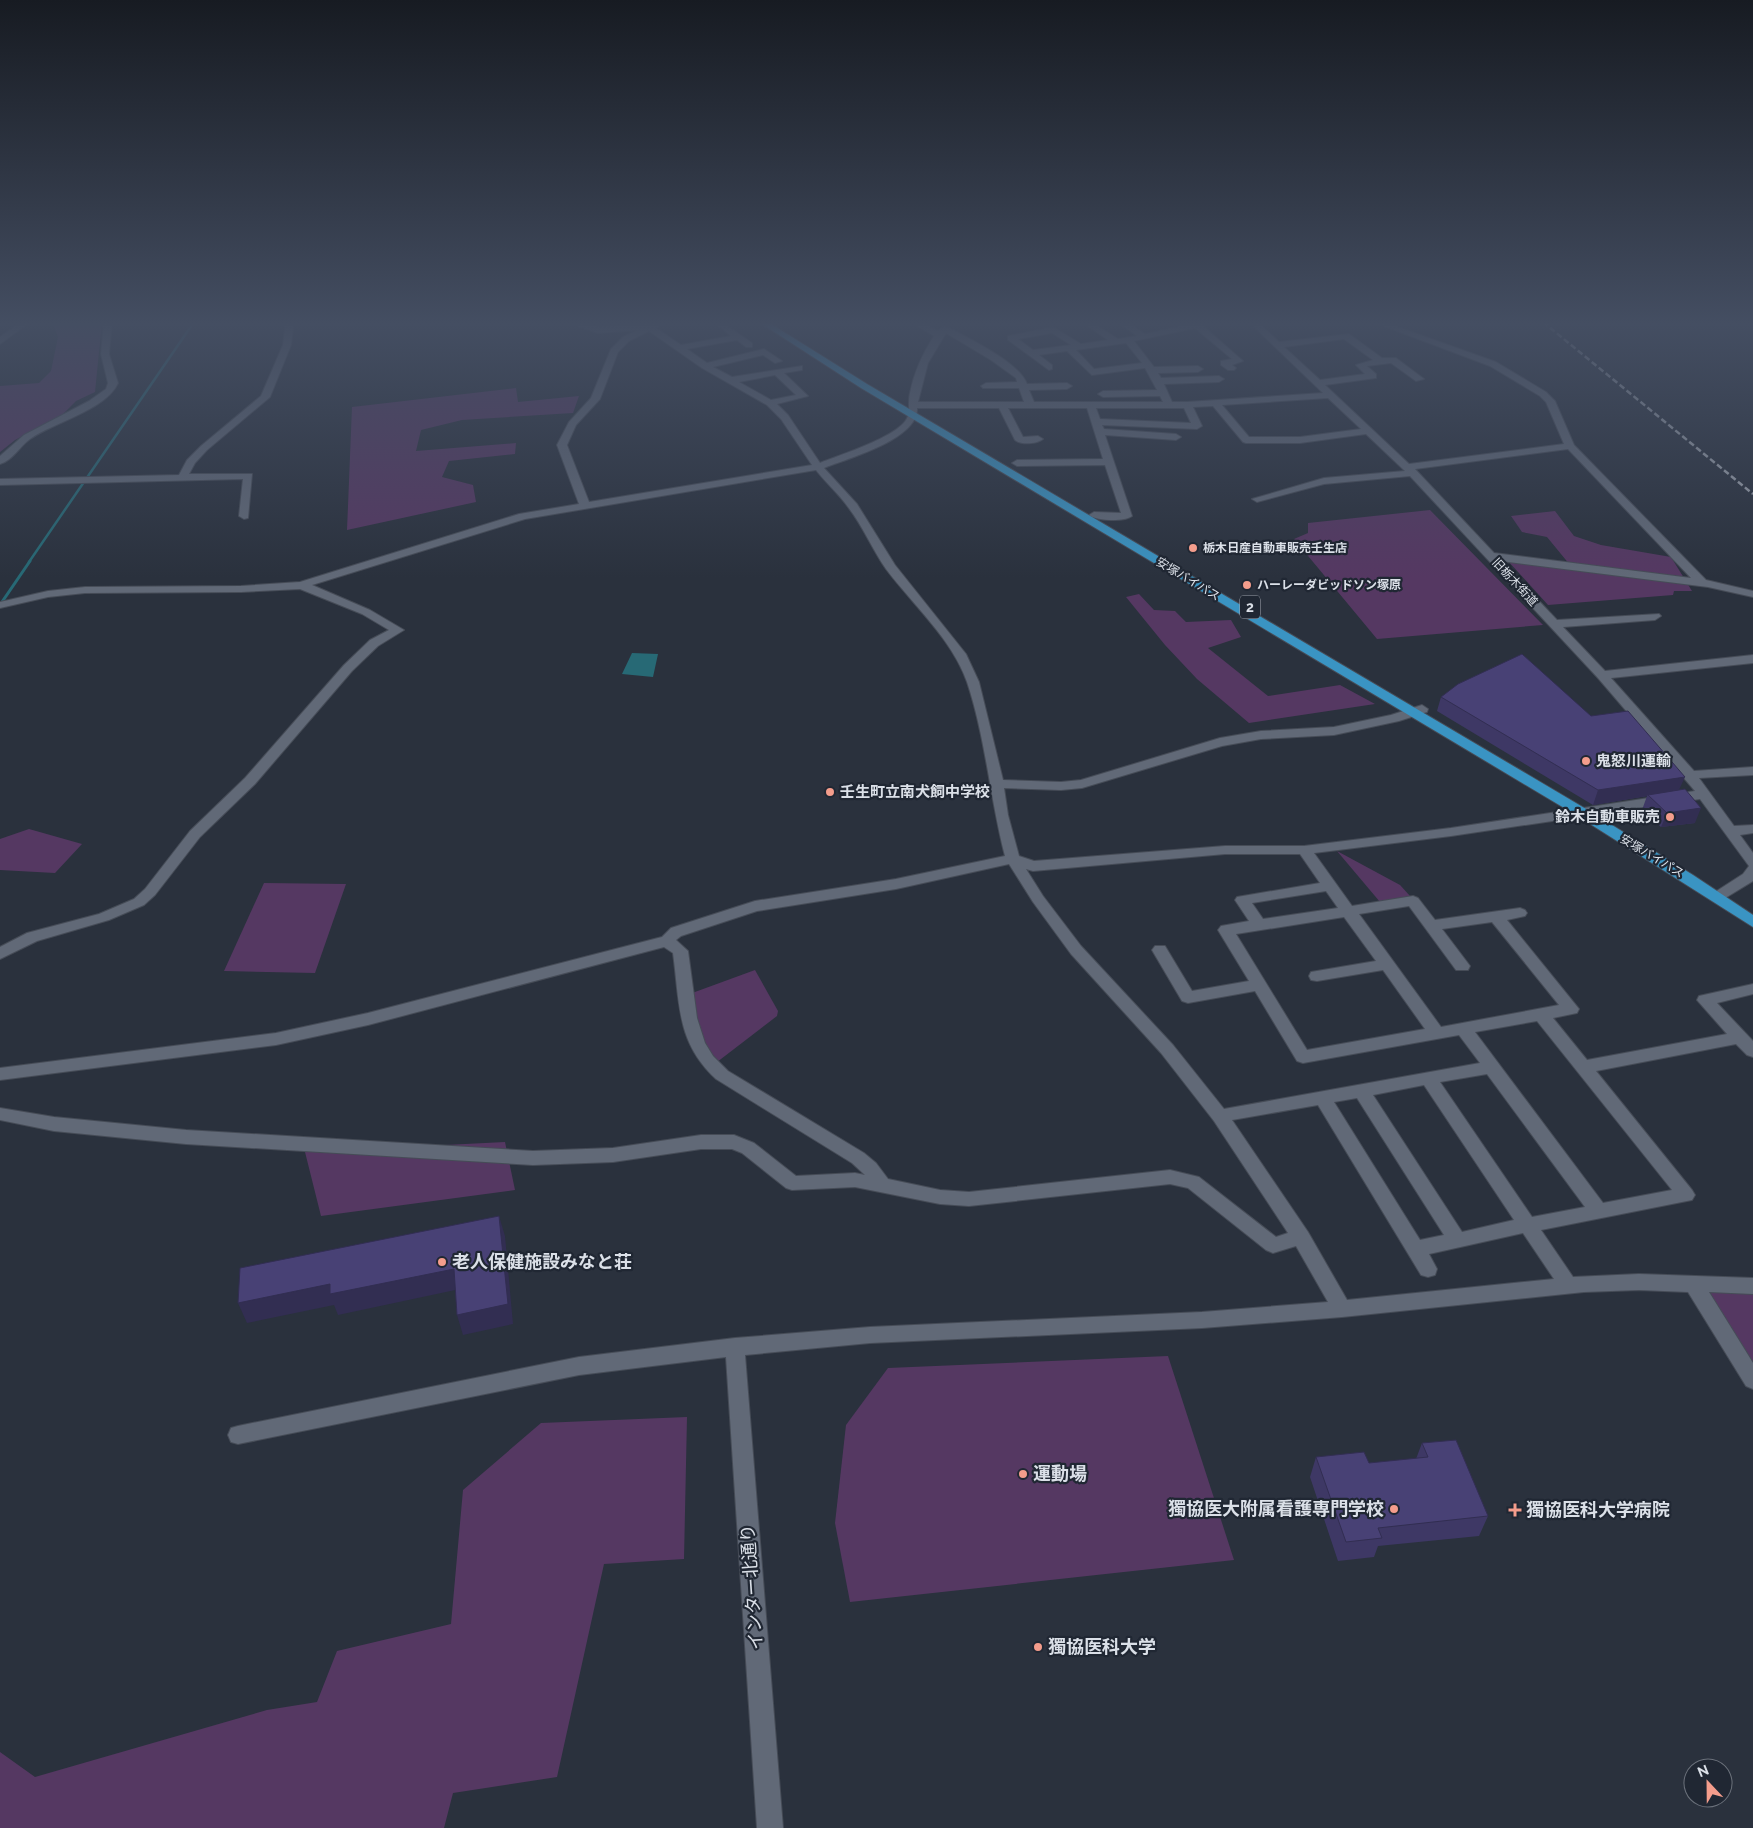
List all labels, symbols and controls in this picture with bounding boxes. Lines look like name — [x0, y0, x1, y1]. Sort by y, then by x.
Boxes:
place label: 栃木日産自動車販売壬生店 — [1203, 541, 1347, 555]
marker: 栃木日産自動車販売壬生店 — [1187, 542, 1199, 554]
street label: 安塚バイパス — [1154, 555, 1222, 603]
street label: 旧栃木街道 — [1489, 555, 1541, 609]
place label: ハーレーダビッドソン塚原 — [1257, 578, 1401, 592]
marker: ハーレーダビッドソン塚原 — [1241, 579, 1253, 591]
road number: 2 — [1240, 596, 1260, 618]
place label: 鬼怒川運輸 — [1596, 752, 1671, 770]
marker: 鬼怒川運輸 — [1580, 755, 1592, 767]
place label: 壬生町立南犬飼中学校 — [840, 783, 990, 801]
marker: 壬生町立南犬飼中学校 — [824, 786, 836, 798]
place label: 鈴木自動車販売 — [1555, 808, 1660, 826]
marker: 鈴木自動車販売 — [1664, 811, 1676, 823]
street label: 安塚バイパス — [1618, 832, 1686, 880]
place label: 老人保健施設みなと荘 — [452, 1251, 632, 1272]
marker: 老人保健施設みなと荘 — [436, 1256, 448, 1268]
place label: 運動場 — [1033, 1463, 1087, 1484]
marker: 運動場 — [1017, 1468, 1029, 1480]
place label: 獨協医大附属看護専門学校 — [1168, 1498, 1384, 1519]
place label: 獨協医科大学病院 — [1526, 1499, 1670, 1520]
marker: 獨協医大附属看護専門学校 — [1388, 1503, 1400, 1515]
marker: 獨協医科大学病院 — [1508, 1503, 1522, 1517]
street label: インター北通り — [737, 1523, 766, 1651]
place label: 獨協医科大学 — [1048, 1636, 1156, 1657]
marker: 獨協医科大学 — [1032, 1641, 1044, 1653]
north arrow — [1683, 1758, 1733, 1808]
text: N — [1695, 1762, 1711, 1780]

